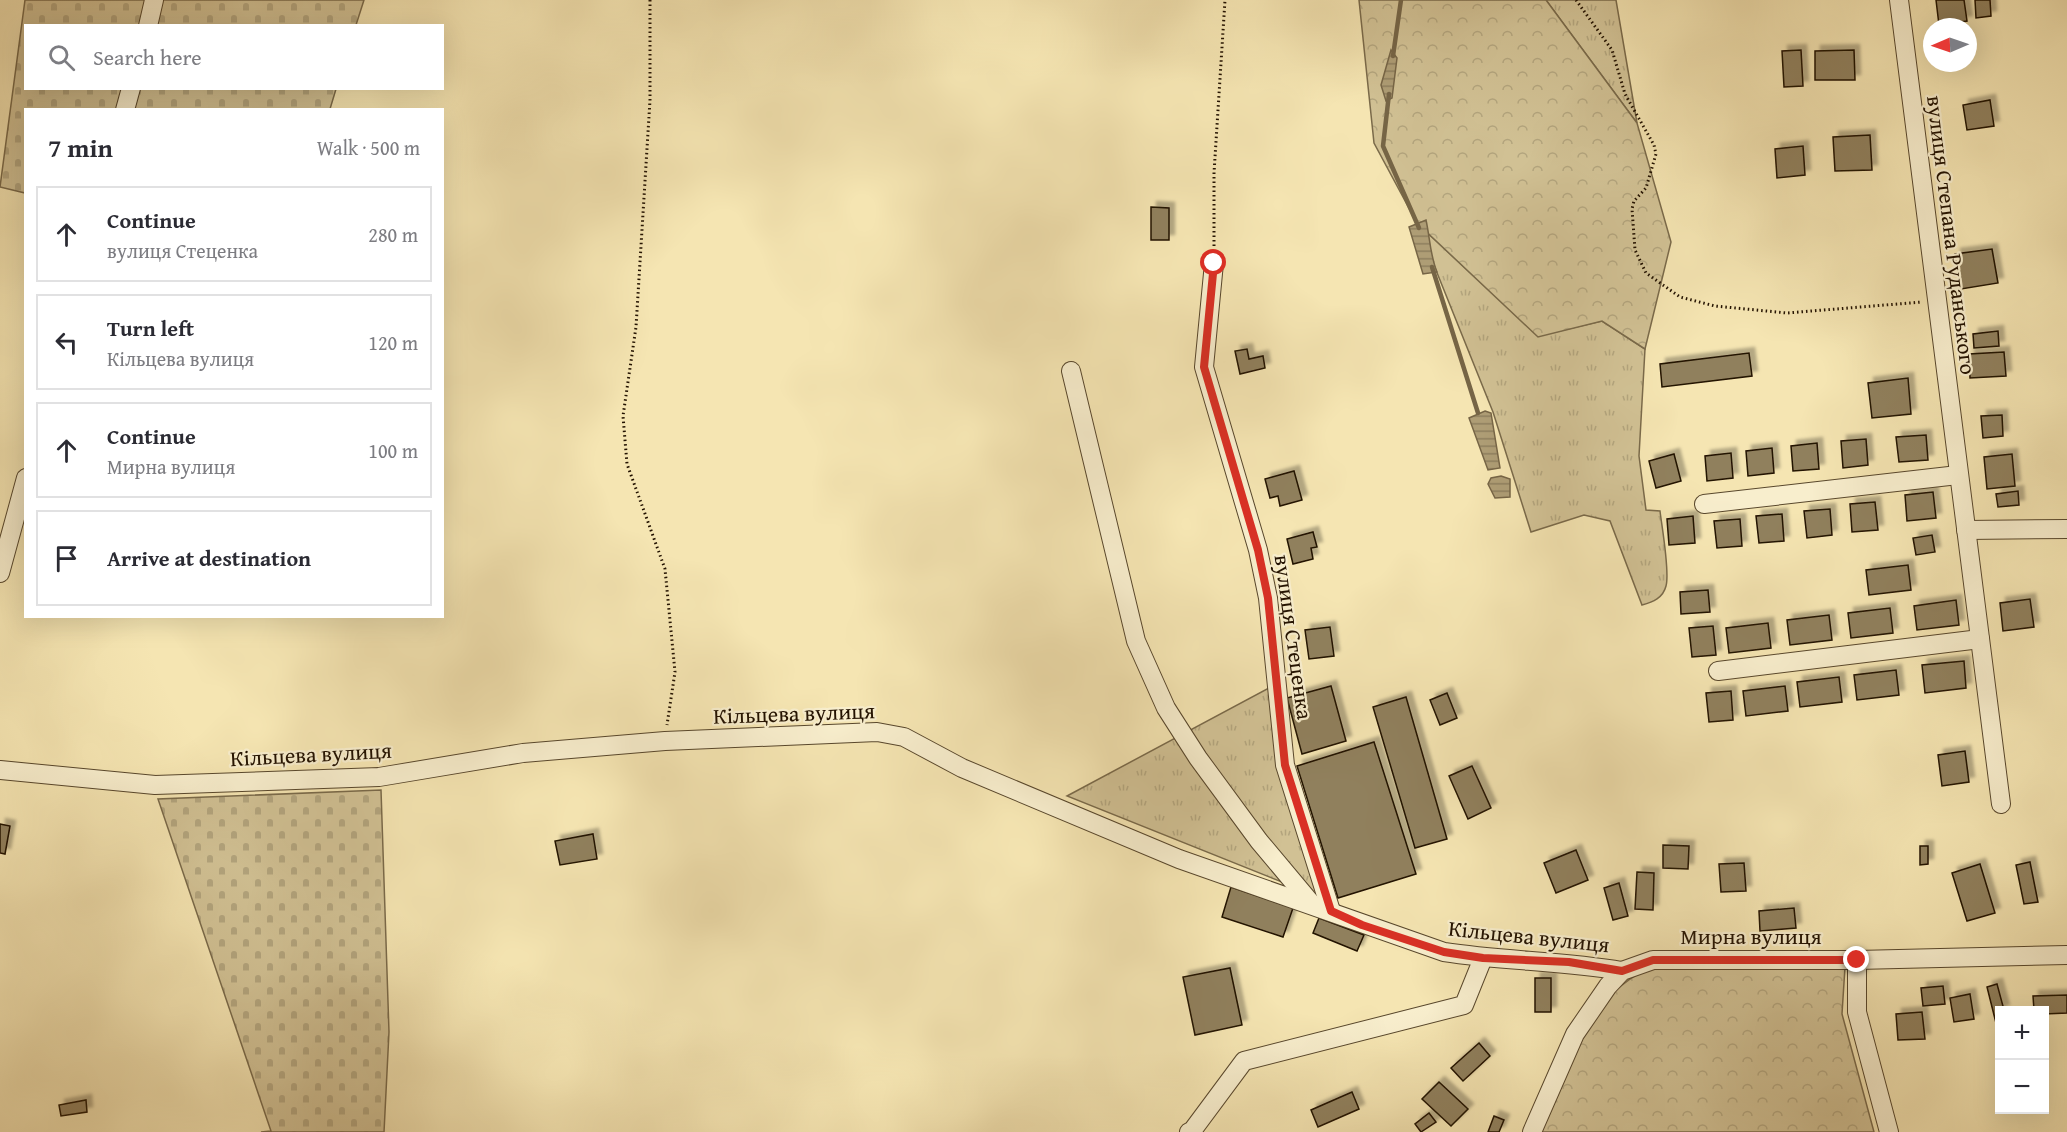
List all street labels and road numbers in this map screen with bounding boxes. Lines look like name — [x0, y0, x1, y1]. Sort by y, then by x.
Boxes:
street label: вулиця Степана Руданського — [1919, 94, 1985, 376]
street label: вулиця Стеценка — [1267, 553, 1321, 722]
street label: Кільцева вулиця — [713, 694, 875, 732]
street label: Кільцева вулиця — [229, 734, 393, 774]
street label: Кільцева вулиця — [1447, 912, 1611, 960]
street label: Мирна вулиця — [1680, 920, 1822, 952]

